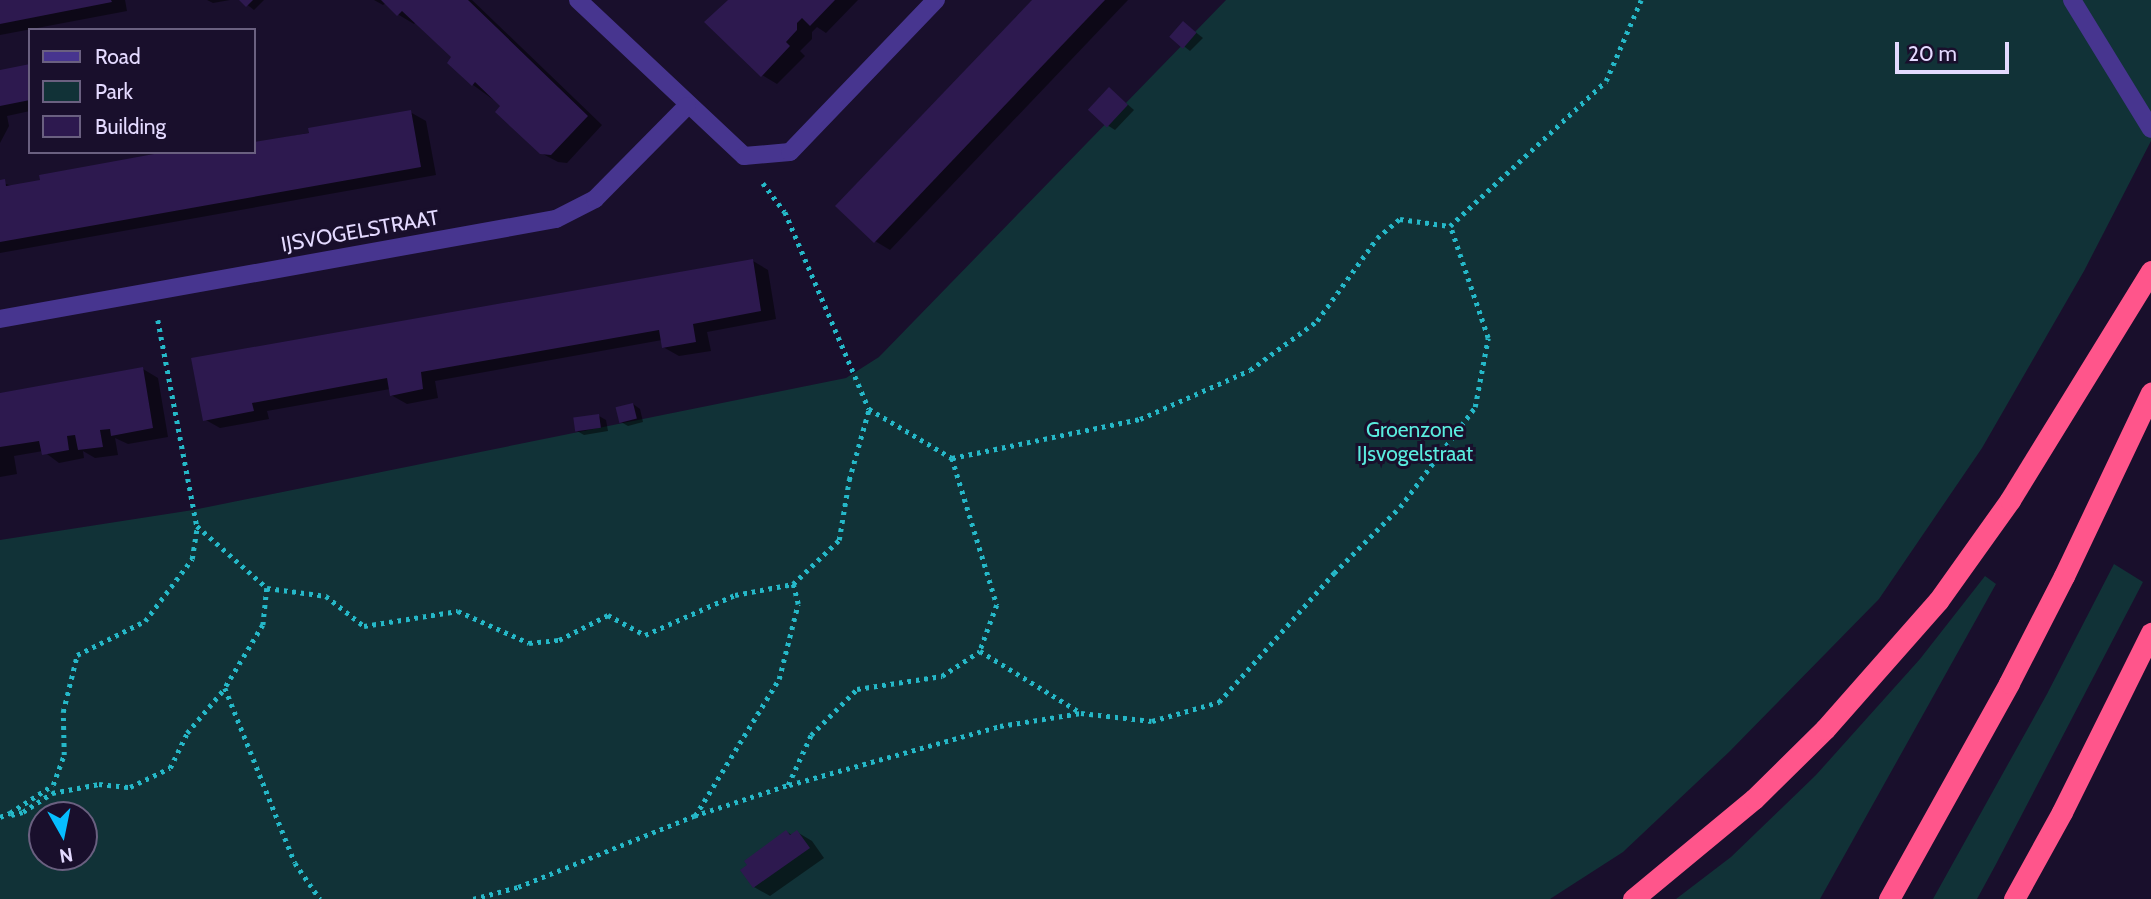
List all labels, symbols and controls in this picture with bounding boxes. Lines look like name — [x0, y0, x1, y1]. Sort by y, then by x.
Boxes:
legend — [28, 28, 256, 154]
scale bar — [1899, 28, 2013, 72]
text: 20 m — [1908, 41, 1957, 66]
text: Road — [95, 44, 141, 69]
text: Park — [95, 79, 133, 104]
text: Building — [95, 114, 166, 139]
street label: IJSVOGELSTRAAT — [279, 205, 441, 257]
park label: Groenzone IJsvogelstraat — [1357, 417, 1473, 467]
north arrow — [28, 801, 98, 871]
text: N — [58, 843, 74, 868]

